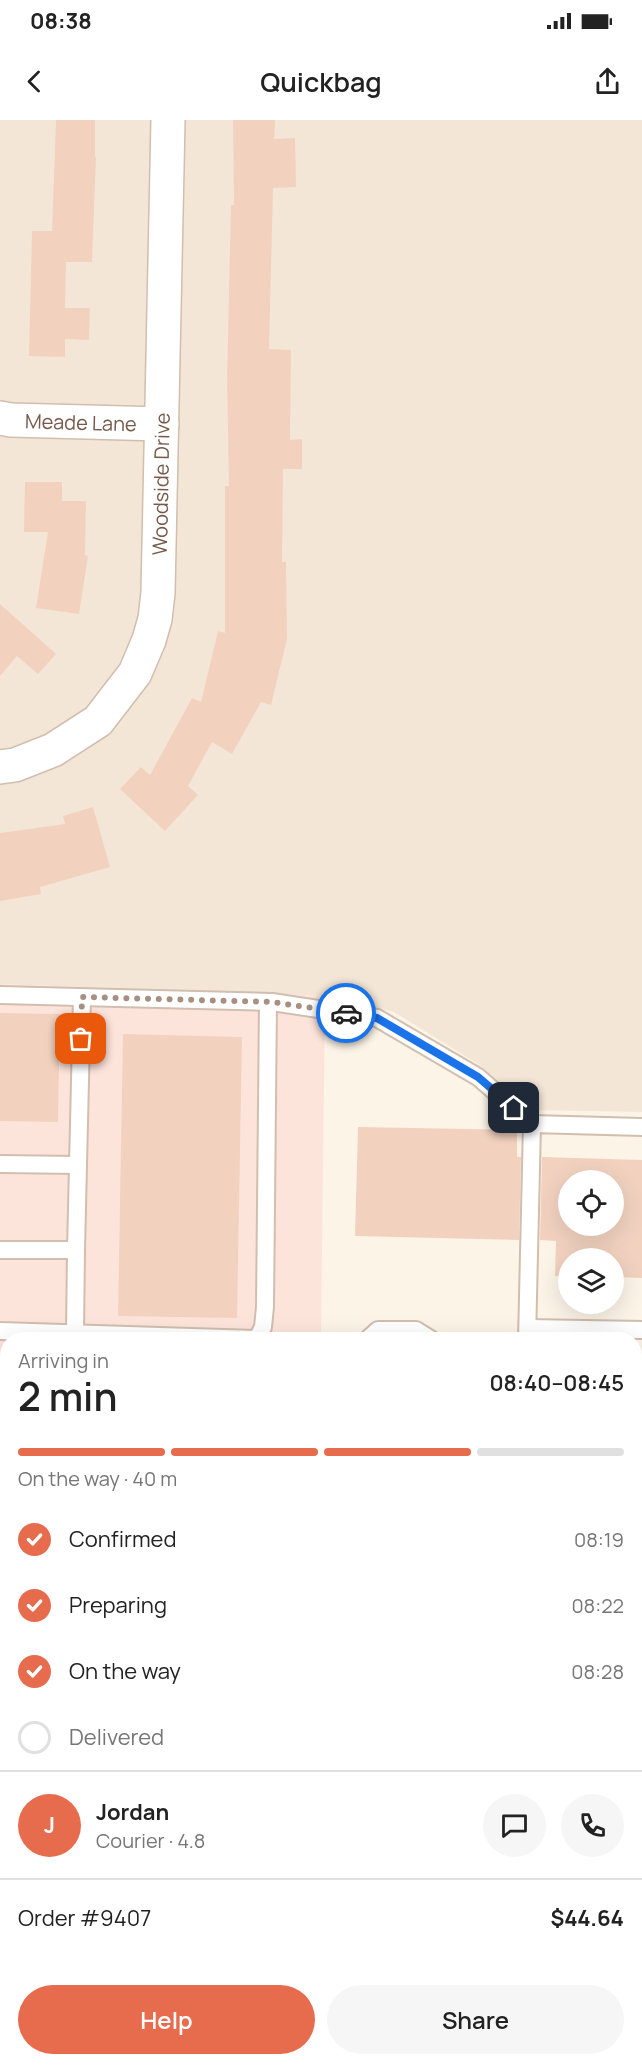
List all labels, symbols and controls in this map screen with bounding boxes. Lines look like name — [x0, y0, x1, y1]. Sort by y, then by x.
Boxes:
text: 08:38 — [30, 6, 92, 36]
text: Quickbag — [260, 63, 382, 100]
icon: back — [18, 65, 51, 98]
icon: share — [591, 65, 624, 98]
street label: Meade Lane — [25, 407, 137, 437]
street label: Woodside Drive — [145, 412, 175, 556]
courier — [316, 983, 376, 1043]
icon: car — [330, 997, 363, 1030]
pin — [55, 1013, 106, 1064]
icon: bag — [64, 1022, 97, 1055]
pin — [488, 1082, 539, 1133]
icon: home — [497, 1091, 530, 1124]
map controls — [558, 1170, 624, 1314]
button: locate — [558, 1170, 624, 1236]
button: layers — [558, 1248, 624, 1314]
text: Arriving in — [18, 1347, 109, 1374]
text: 08:40–08:45 — [490, 1368, 624, 1398]
text: 2 min — [18, 1369, 117, 1423]
text: On the way · 40 m — [18, 1465, 177, 1492]
icon: check — [18, 1523, 51, 1556]
text: Confirmed — [69, 1524, 177, 1554]
text: 08:19 — [574, 1526, 624, 1553]
icon: check — [18, 1589, 51, 1622]
text: Preparing — [69, 1590, 167, 1620]
text: 08:22 — [571, 1592, 624, 1619]
icon: check — [18, 1655, 51, 1688]
text: On the way — [69, 1656, 181, 1686]
text: 08:28 — [571, 1658, 624, 1685]
text: Delivered — [69, 1722, 164, 1752]
button: chat — [483, 1794, 546, 1857]
button: phone — [561, 1794, 624, 1857]
text: Jordan — [96, 1797, 169, 1827]
text: J — [44, 1810, 55, 1840]
text: Courier · 4.8 — [96, 1827, 205, 1854]
text: Order #9407 — [18, 1903, 151, 1933]
text: $44.64 — [550, 1903, 624, 1933]
button: Help — [18, 1985, 315, 2054]
button: Share — [327, 1985, 624, 2054]

